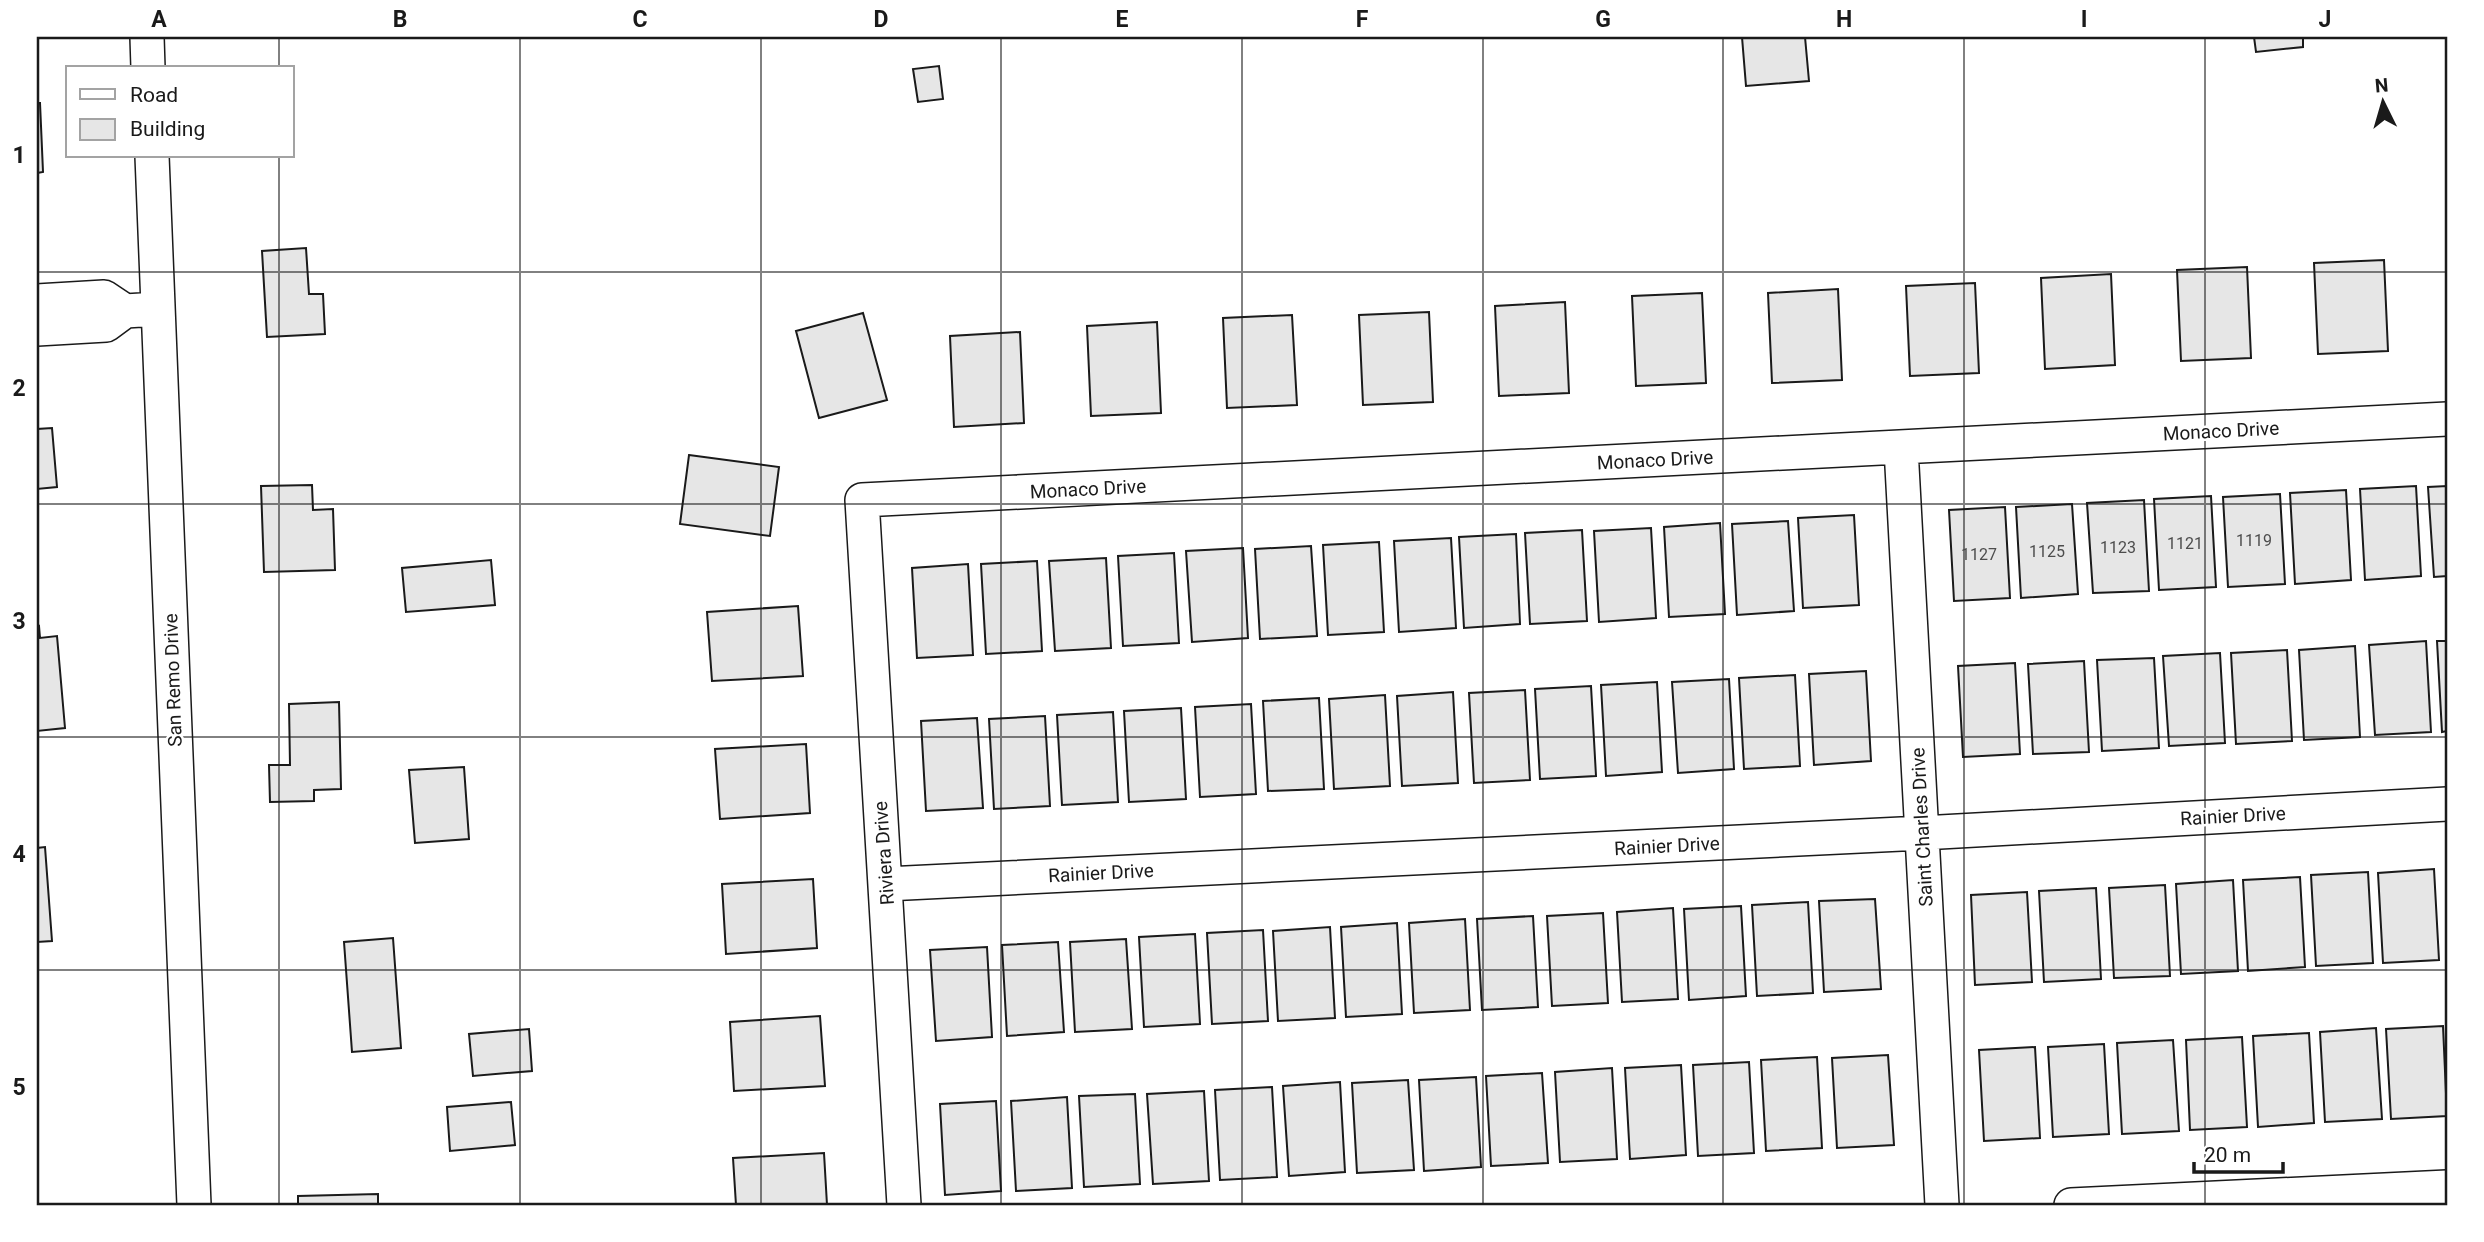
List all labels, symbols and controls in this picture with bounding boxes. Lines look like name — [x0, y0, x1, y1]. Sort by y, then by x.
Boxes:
text: A — [151, 6, 167, 33]
text: B — [393, 6, 407, 33]
text: C — [632, 6, 648, 33]
text: D — [874, 6, 888, 33]
text: E — [1116, 6, 1129, 33]
text: F — [1356, 6, 1369, 33]
text: G — [1595, 6, 1611, 33]
text: H — [1836, 6, 1852, 33]
text: I — [2081, 6, 2087, 33]
text: J — [2319, 6, 2331, 33]
legend — [66, 66, 294, 158]
north arrow — [2348, 66, 2418, 136]
text: N — [2374, 74, 2389, 98]
text: Road — [130, 83, 178, 107]
text: Building — [130, 117, 205, 141]
text: 1 — [12, 142, 26, 169]
text: 2 — [12, 375, 26, 402]
street label: Monaco Drive — [2162, 416, 2280, 446]
street label: Monaco Drive — [1596, 445, 1714, 475]
street label: Monaco Drive — [1029, 474, 1147, 504]
house number: 1119 — [2236, 531, 2272, 550]
house number: 1121 — [2167, 534, 2203, 553]
house number: 1123 — [2100, 538, 2136, 557]
house number: 1125 — [2029, 542, 2065, 561]
house number: 1127 — [1961, 545, 1997, 564]
text: 3 — [12, 608, 26, 635]
street label: San Remo Drive — [159, 613, 187, 747]
street label: Saint Charles Drive — [1906, 747, 1938, 907]
street label: Riviera Drive — [869, 800, 899, 906]
street label: Rainier Drive — [2180, 802, 2286, 830]
street label: Rainier Drive — [1614, 832, 1720, 860]
text: 4 — [12, 841, 26, 868]
street label: Rainier Drive — [1048, 859, 1154, 887]
text: 5 — [12, 1074, 26, 1101]
scale bar — [2194, 1130, 2283, 1174]
text: 20 m — [2204, 1143, 2251, 1167]

